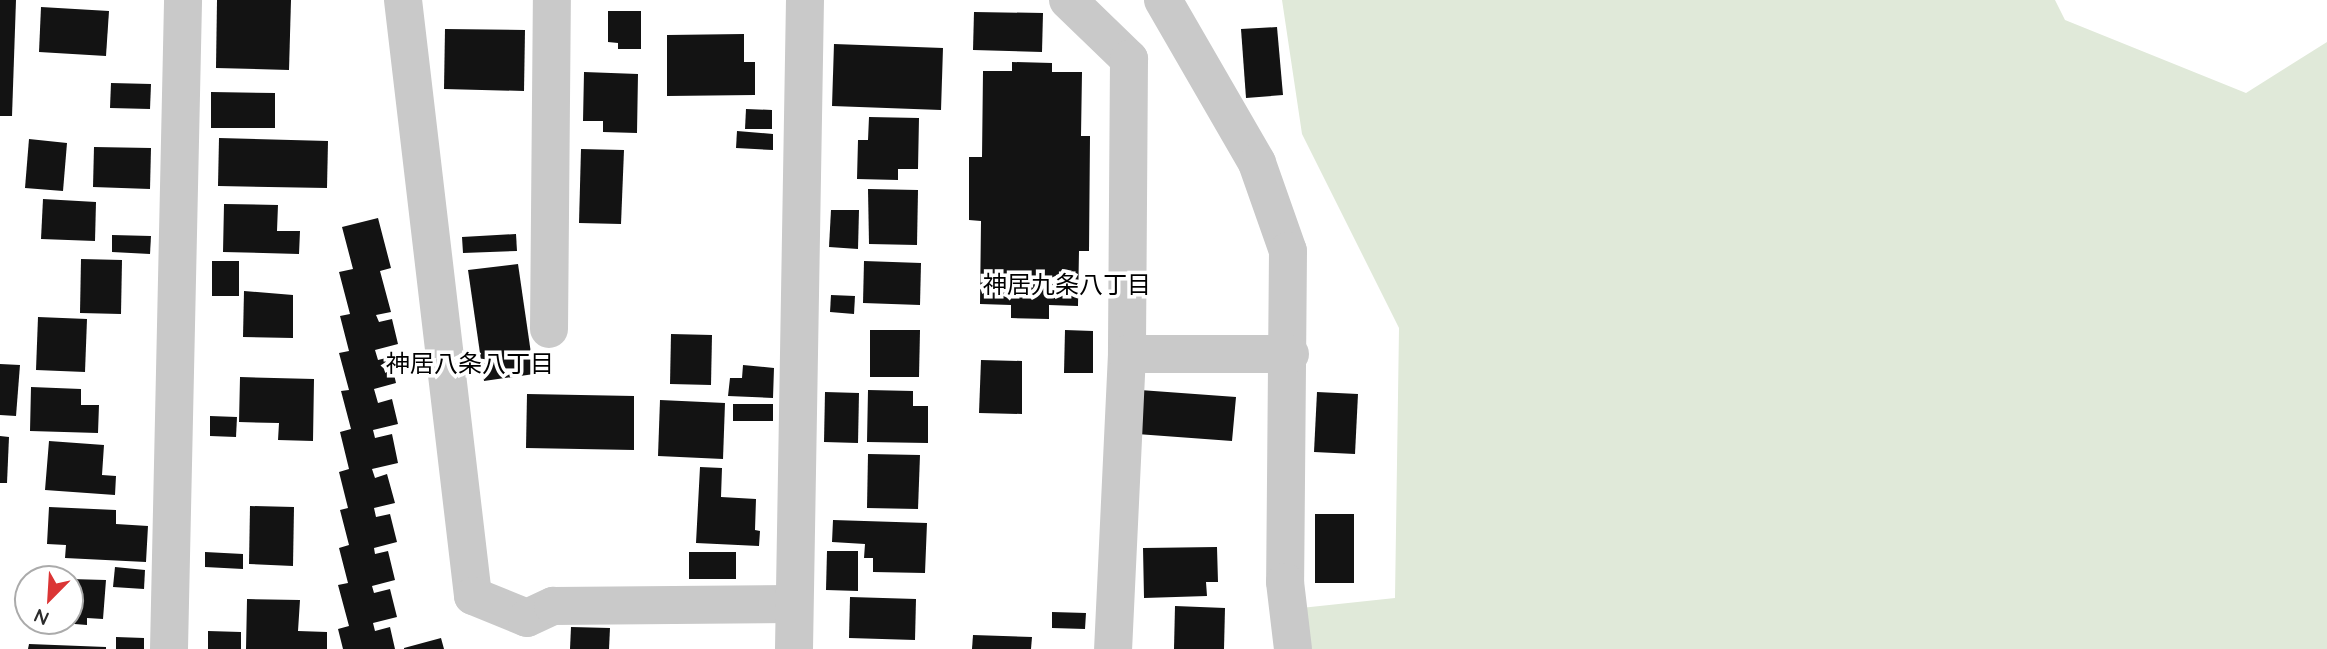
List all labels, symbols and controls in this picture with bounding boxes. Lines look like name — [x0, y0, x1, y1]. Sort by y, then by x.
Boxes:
district label: 神居九条八丁目 — [983, 271, 1151, 299]
district label: 神居八条八丁目 — [386, 350, 554, 378]
north arrow — [14, 565, 84, 635]
text: N — [30, 604, 53, 631]

